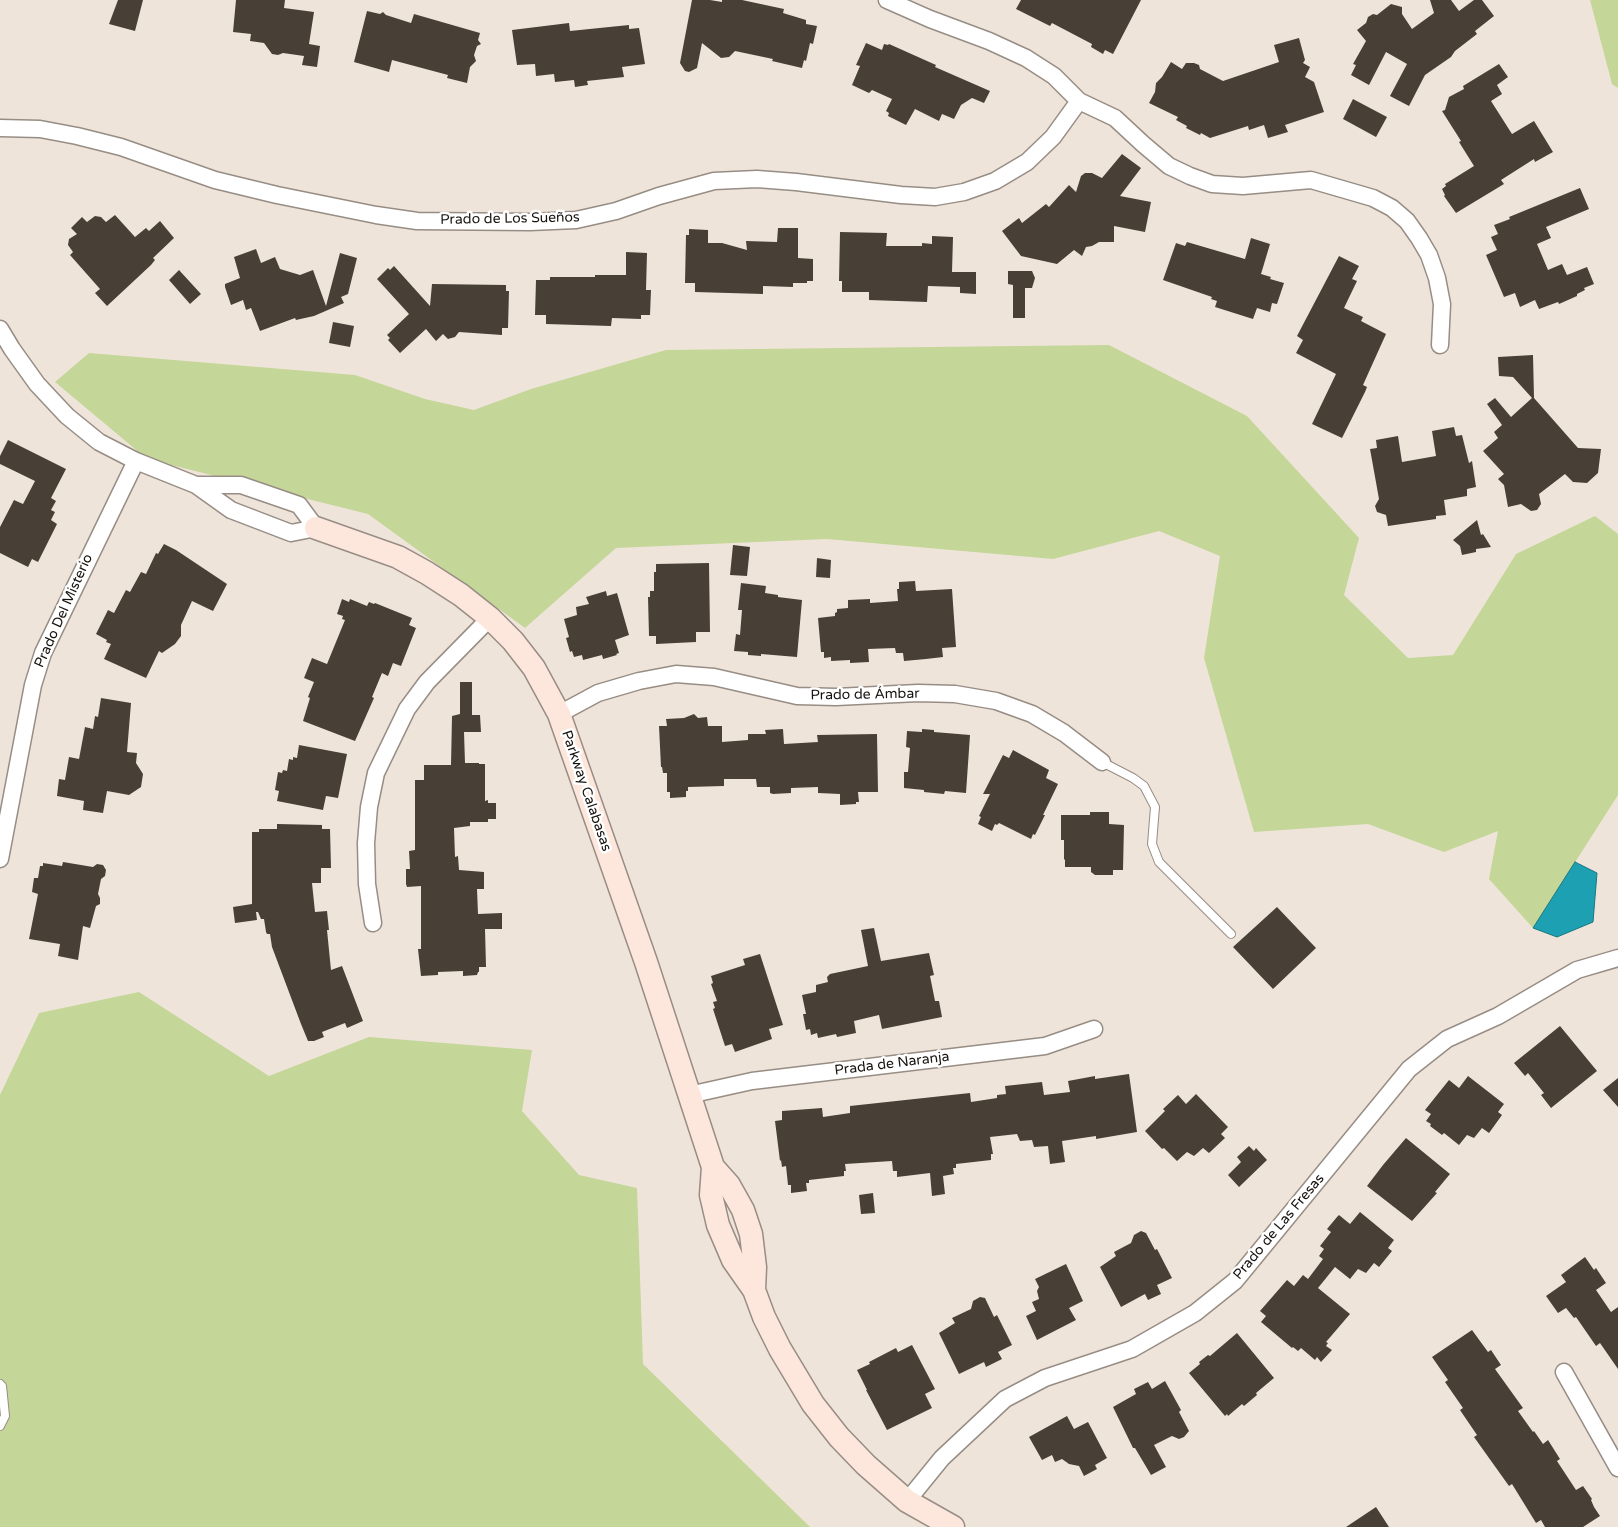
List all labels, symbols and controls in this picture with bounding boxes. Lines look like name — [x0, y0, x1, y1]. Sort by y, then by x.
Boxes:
street label: Prado de Los Sueños — [440, 209, 580, 229]
street label: Prado Del Misterio — [31, 551, 97, 671]
street label: Prado de Ámbar — [810, 686, 920, 704]
street label: Parkway Calabasas — [557, 728, 615, 854]
street label: Prada de Naranja — [834, 1049, 950, 1079]
street label: Prado de Las Fresas — [1230, 1171, 1328, 1283]

